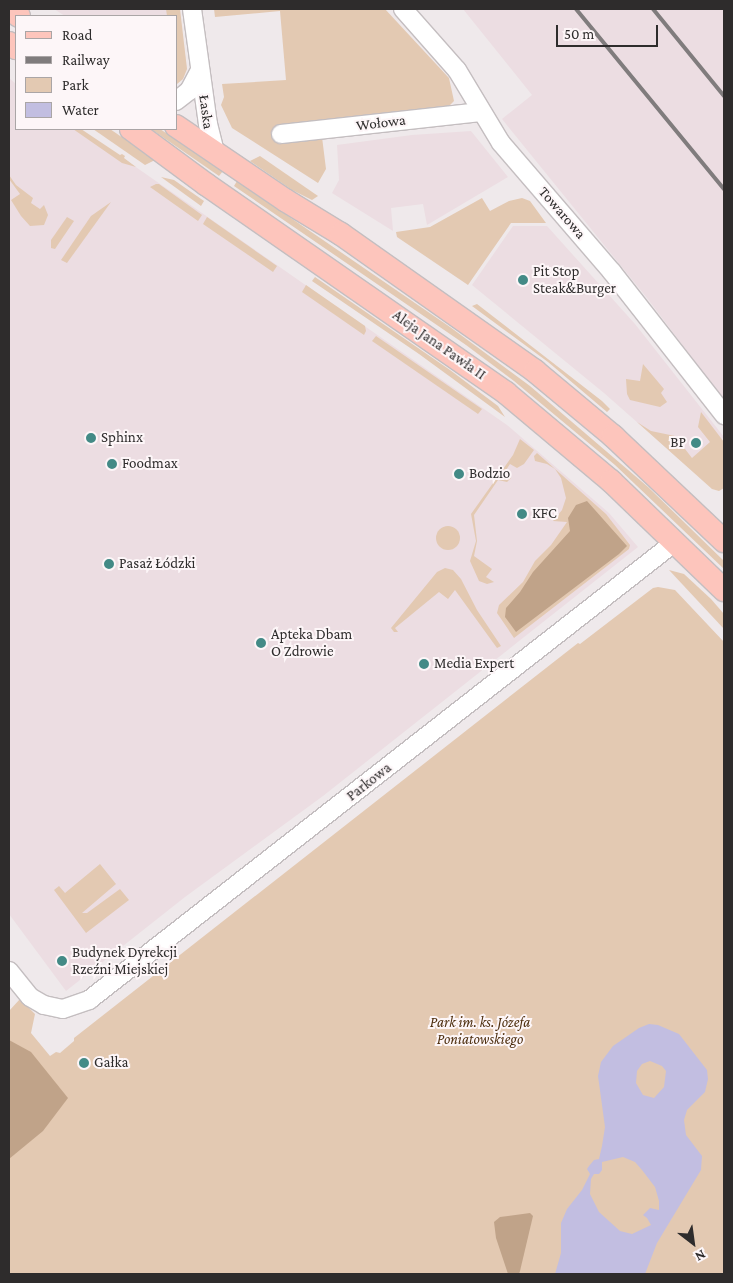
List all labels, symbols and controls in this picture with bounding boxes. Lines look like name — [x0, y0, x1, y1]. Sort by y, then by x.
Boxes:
legend — [15, 15, 178, 130]
scale bar — [558, 15, 660, 47]
text: 50 m — [564, 26, 594, 42]
text: Road — [62, 27, 92, 43]
text: Railway — [62, 52, 110, 68]
text: Park — [62, 77, 89, 93]
street label: Łaska — [195, 94, 217, 130]
text: Water — [62, 102, 99, 118]
street label: Wołowa — [355, 111, 407, 135]
street label: Towarowa — [534, 183, 590, 243]
place label: Pit Stop Steak&Burger — [533, 262, 616, 297]
marker: Pit Stop Steak&Burger — [517, 274, 529, 286]
street label: Aleja Jana Pawła II — [389, 306, 489, 384]
place label: Sphinx — [101, 429, 143, 447]
marker: Sphinx — [85, 432, 97, 444]
place label: BP — [670, 434, 686, 452]
marker: BP — [690, 437, 702, 449]
place label: Foodmax — [122, 455, 178, 473]
marker: Foodmax — [106, 458, 118, 470]
place label: Bodzio — [469, 465, 510, 483]
marker: Bodzio — [453, 468, 465, 480]
place label: KFC — [532, 505, 557, 523]
marker: KFC — [516, 508, 528, 520]
place label: Pasaż Łódzki — [119, 555, 196, 573]
marker: Pasaż Łódzki — [103, 558, 115, 570]
place label: Apteka Dbam O Zdrowie — [271, 625, 352, 660]
marker: Apteka Dbam O Zdrowie — [255, 637, 267, 649]
place label: Media Expert — [434, 655, 514, 673]
marker: Media Expert — [418, 658, 430, 670]
street label: Parkowa — [343, 759, 395, 805]
place label: Budynek Dyrekcji Rzeźni Miejskiej — [72, 943, 177, 978]
marker: Budynek Dyrekcji Rzeźni Miejskiej — [56, 955, 68, 967]
park label: Park im. ks. Józefa Poniatowskiego — [430, 1013, 530, 1048]
place label: Gałka — [94, 1054, 128, 1072]
marker: Gałka — [78, 1057, 90, 1069]
north arrow — [668, 1218, 718, 1268]
text: N — [692, 1247, 709, 1265]

